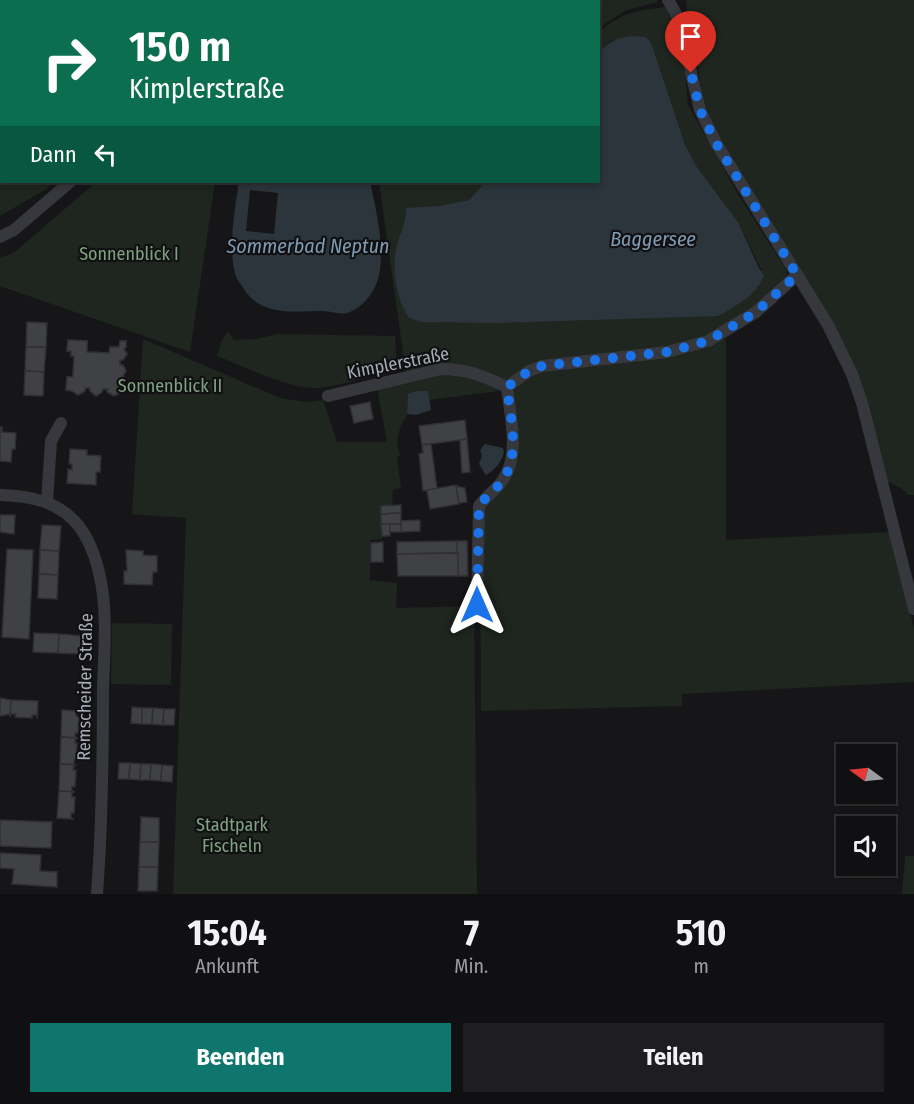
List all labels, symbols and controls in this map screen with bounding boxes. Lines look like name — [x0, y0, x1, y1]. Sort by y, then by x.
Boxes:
pin — [665, 11, 716, 73]
icon: arrive — [674, 20, 707, 53]
text: 150 m — [129, 22, 231, 72]
icon: right — [30, 24, 108, 102]
text: Kimplerstraße — [129, 73, 285, 105]
icon: left — [89, 138, 122, 171]
text: Dann — [30, 141, 77, 168]
water label: Baggersee — [610, 227, 696, 251]
water label: Sommerbad Neptun — [226, 234, 389, 258]
park label: Sonnenblick I — [79, 243, 179, 265]
street label: Kimplerstraße — [345, 342, 451, 384]
park label: Sonnenblick II — [118, 375, 222, 397]
position arrow — [445, 573, 509, 637]
street label: Remscheider Straße — [73, 613, 97, 761]
north arrow — [836, 744, 896, 804]
map controls — [836, 744, 896, 876]
park label: Stadtpark Fischeln — [196, 814, 269, 857]
button: sound — [836, 816, 896, 876]
text: 15:04 — [188, 911, 267, 955]
text: 7 — [464, 911, 479, 955]
text: 510 — [676, 911, 726, 955]
text: Ankunft — [195, 954, 259, 978]
text: Min. — [454, 954, 488, 978]
text: m — [693, 954, 709, 978]
button: Beenden — [30, 1023, 451, 1092]
button: Teilen — [463, 1023, 884, 1092]

